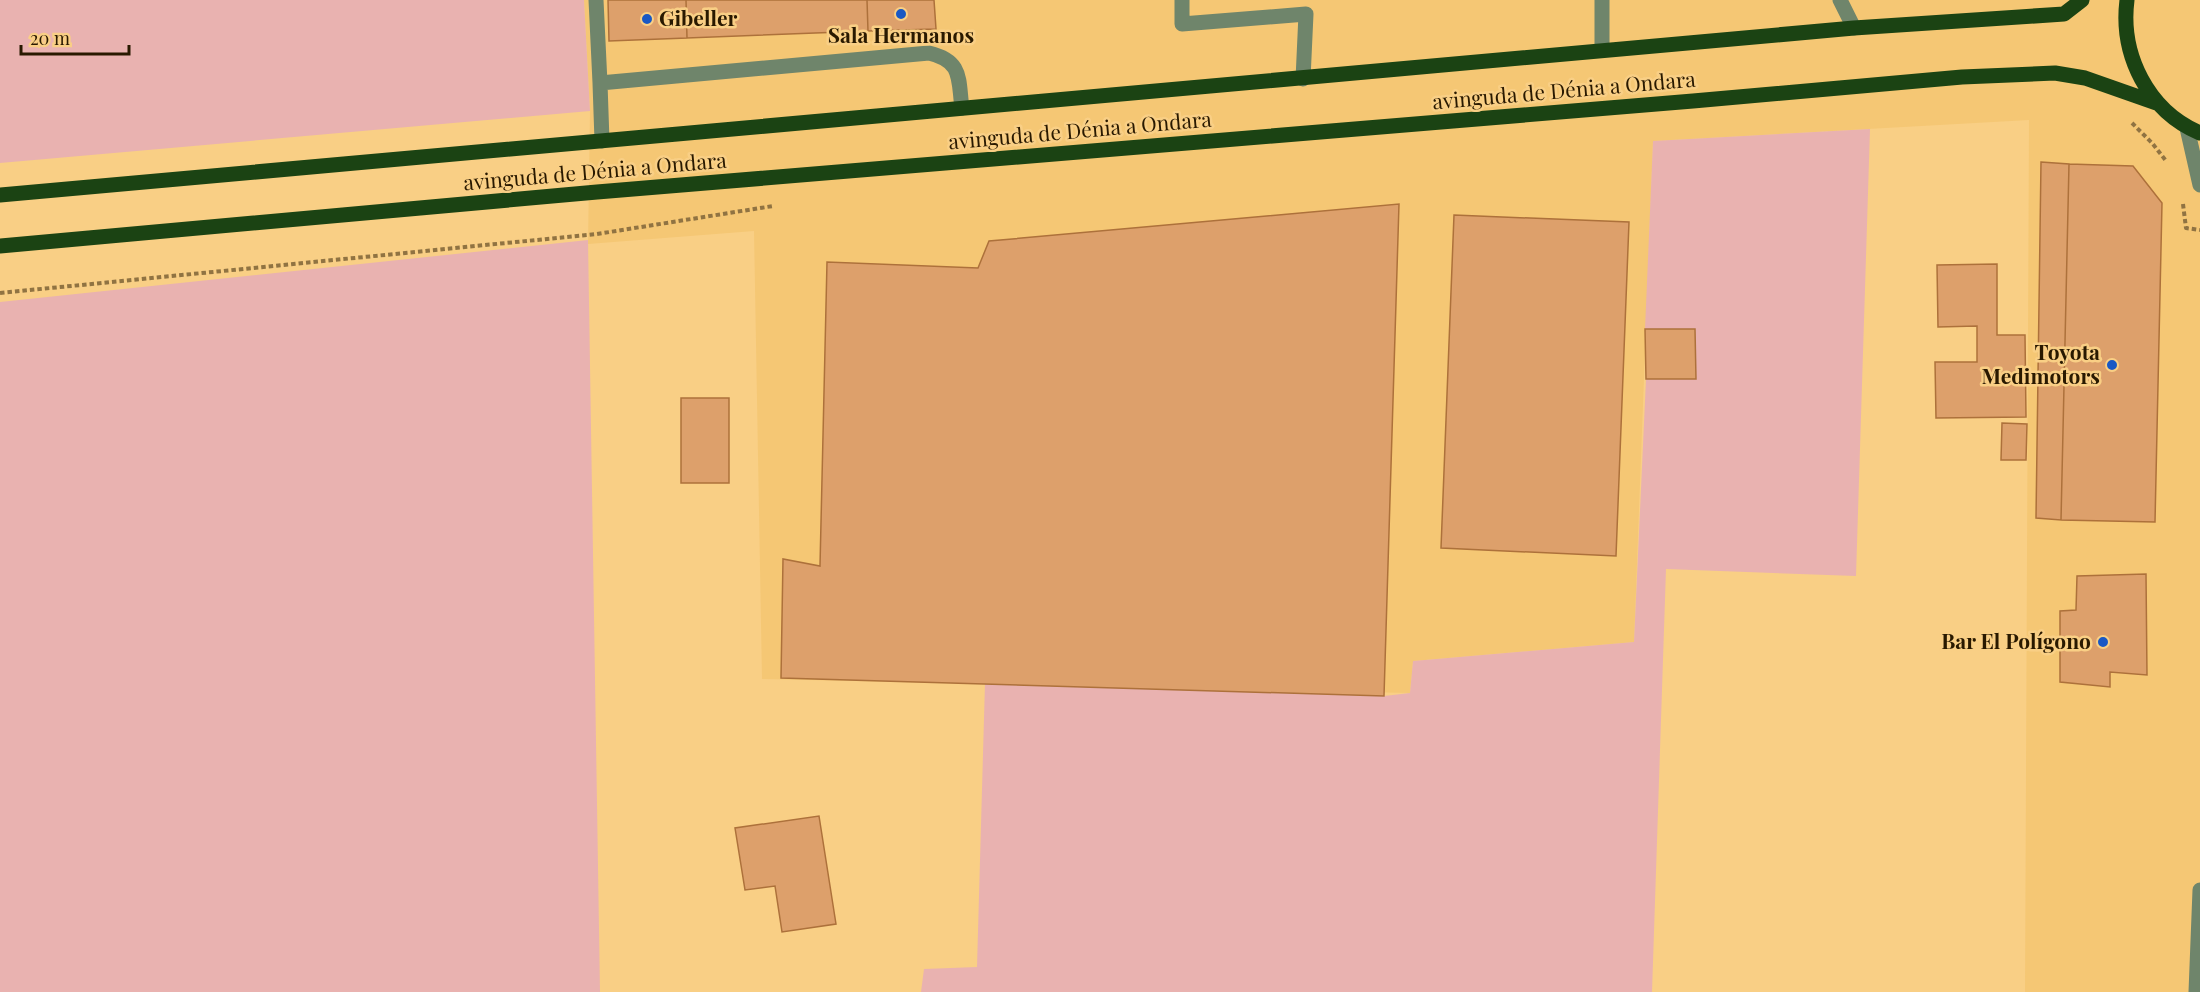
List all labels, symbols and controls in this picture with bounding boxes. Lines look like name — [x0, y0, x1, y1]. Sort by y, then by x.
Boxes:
place label: Gibeller — [659, 3, 737, 31]
marker: Sala Hermanos — [894, 7, 908, 21]
marker: Gibeller — [640, 12, 654, 26]
scale bar — [21, 18, 129, 56]
place label: Sala Hermanos — [828, 20, 974, 48]
text: 20 m — [30, 26, 70, 50]
street label: avinguda de Dénia a Ondara — [1431, 64, 1697, 114]
street label: avinguda de Dénia a Ondara — [947, 104, 1213, 154]
street label: avinguda de Dénia a Ondara — [462, 145, 728, 195]
place label: Toyota Medimotors — [1982, 337, 2100, 389]
marker: Toyota Medimotors — [2105, 358, 2119, 372]
place label: Bar El Polígono — [1941, 626, 2091, 654]
marker: Bar El Polígono — [2096, 635, 2110, 649]

